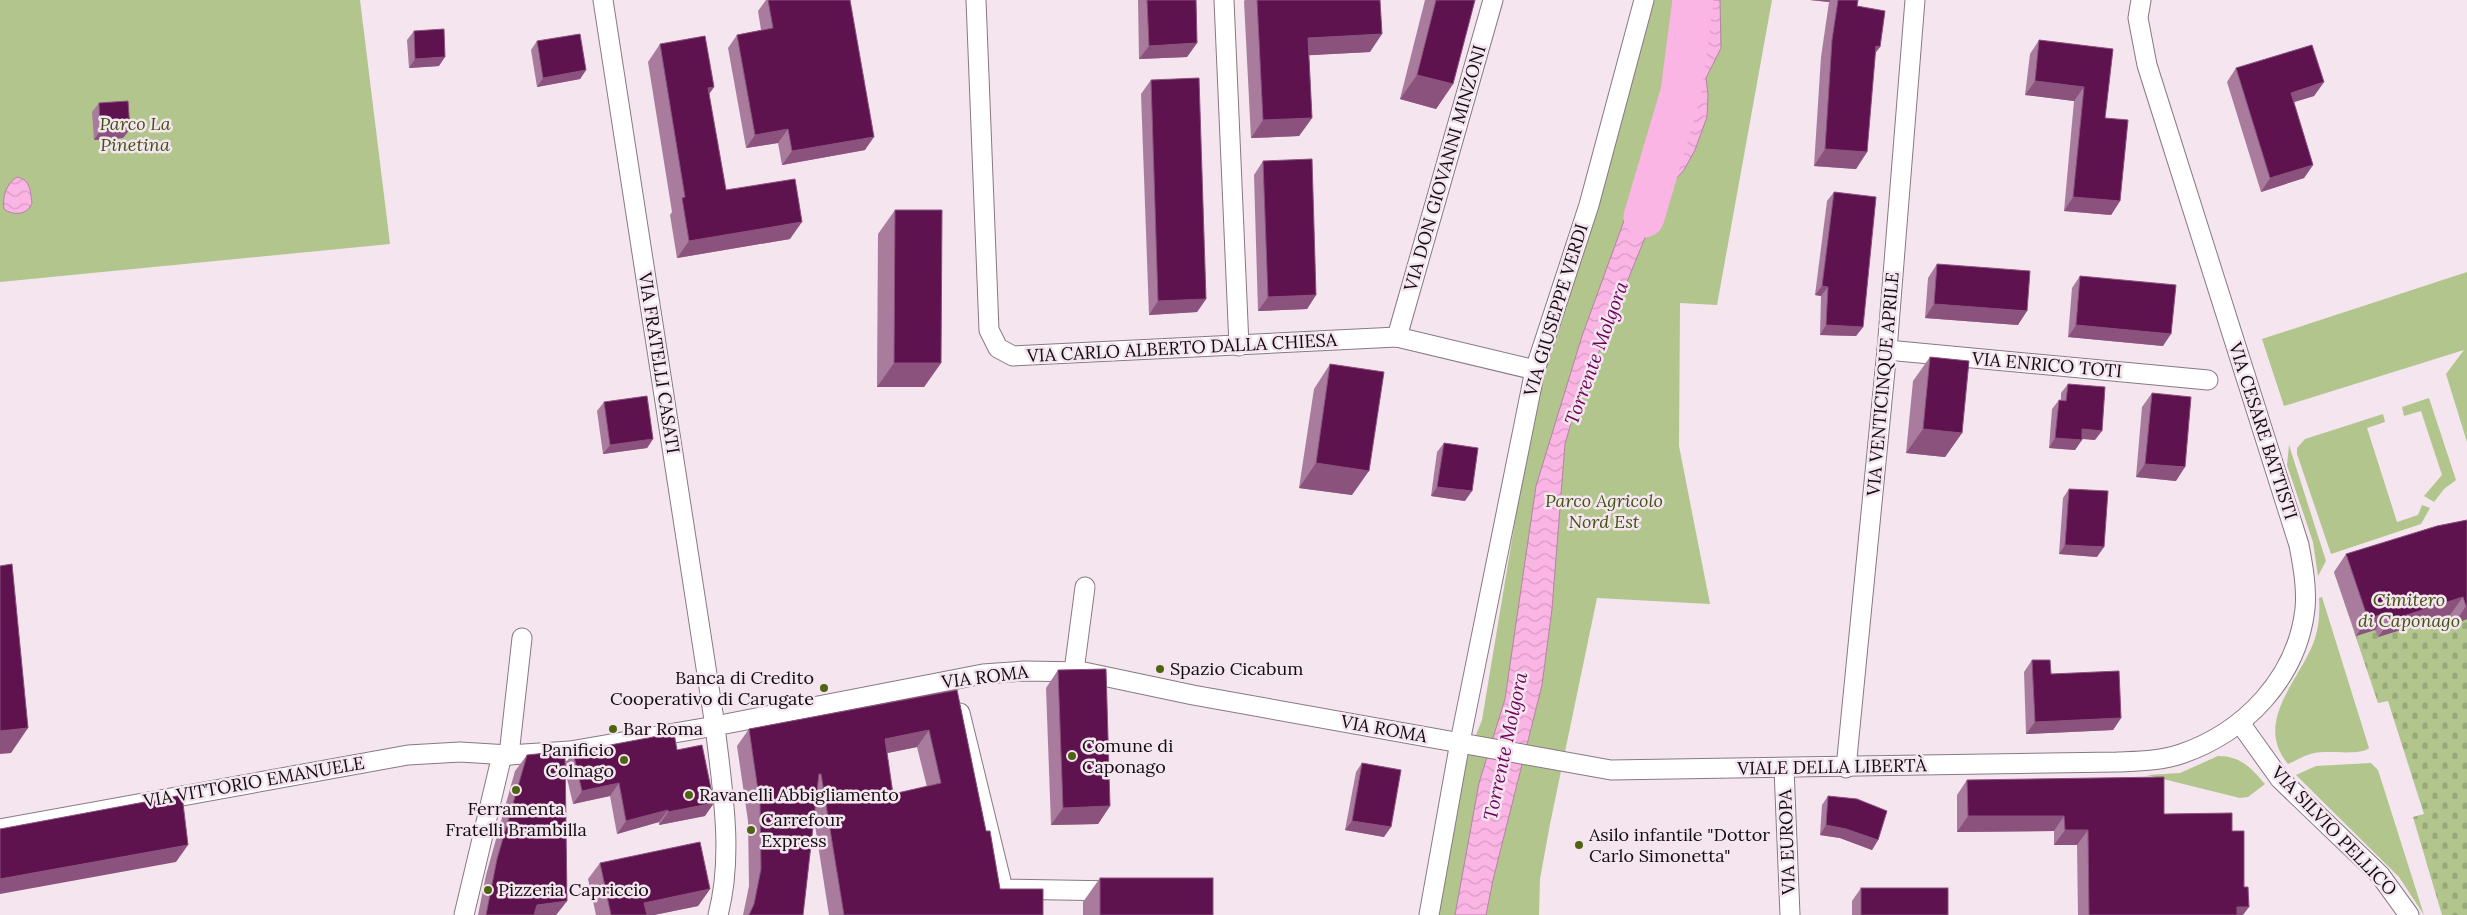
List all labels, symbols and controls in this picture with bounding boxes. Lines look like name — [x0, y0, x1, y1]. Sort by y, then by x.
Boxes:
street label: VIA DON GIOVANNI MINZONI — [1398, 42, 1491, 295]
park label: Parco La Pinetina — [99, 112, 171, 156]
street label: VIA GIUSEPPE VERDI — [1518, 221, 1593, 400]
street label: VIA FRATELLI CASATI — [634, 270, 685, 455]
street label: VIA VENTICINQUE APRILE — [1861, 271, 1904, 498]
water label: Torrente Molgora — [1559, 278, 1633, 428]
street label: VIA CARLO ALBERTO DALLA CHIESA — [1025, 328, 1338, 367]
street label: VIA CESARE BATTISTI — [2224, 339, 2303, 522]
street label: VIA ENRICO TOTI — [1970, 346, 2123, 383]
park label: Parco Agricolo Nord Est — [1545, 489, 1663, 533]
park label: Cimitero di Caponago — [2358, 588, 2460, 632]
place label: Spazio Cicabum — [1170, 657, 1303, 680]
street label: VIA ROMA — [939, 660, 1030, 693]
marker: Spazio Cicabum — [1154, 663, 1166, 675]
place label: Banca di Credito Cooperativo di Carugate — [610, 666, 814, 710]
water label: Torrente Molgora — [1478, 669, 1533, 822]
marker: Banca di Credito Cooperativo di Carugate — [818, 682, 830, 694]
street label: VIA ROMA — [1338, 709, 1430, 748]
place label: Bar Roma — [623, 717, 703, 740]
marker: Bar Roma — [607, 723, 619, 735]
place label: Comune di Caponago — [1082, 734, 1173, 778]
place label: Panificio Colnago — [542, 738, 614, 782]
marker: Comune di Caponago — [1066, 750, 1078, 762]
street label: VIA VITTORIO EMANUELE — [141, 751, 366, 812]
street label: VIALE DELLA LIBERTÀ — [1736, 753, 1928, 780]
marker: Panificio Colnago — [618, 754, 630, 766]
street label: VIA SILVIO PELLICO — [2266, 760, 2402, 900]
place label: Ravanelli Abbigliamento — [699, 783, 899, 806]
marker: Ferramenta Fratelli Brambilla — [510, 784, 522, 796]
street label: VIA EUROPA — [1773, 788, 1800, 896]
marker: Ravanelli Abbigliamento — [683, 789, 695, 801]
place label: Ferramenta Fratelli Brambilla — [445, 797, 587, 841]
place label: Carrefour Express — [761, 808, 843, 852]
place label: Asilo infantile "Dottor Carlo Simonetta" — [1588, 823, 1770, 867]
marker: Carrefour Express — [745, 824, 757, 836]
marker: Asilo infantile "Dottor Carlo Simonetta" — [1573, 839, 1585, 851]
place label: Pizzeria Capriccio — [498, 878, 649, 901]
marker: Pizzeria Capriccio — [482, 884, 494, 896]

